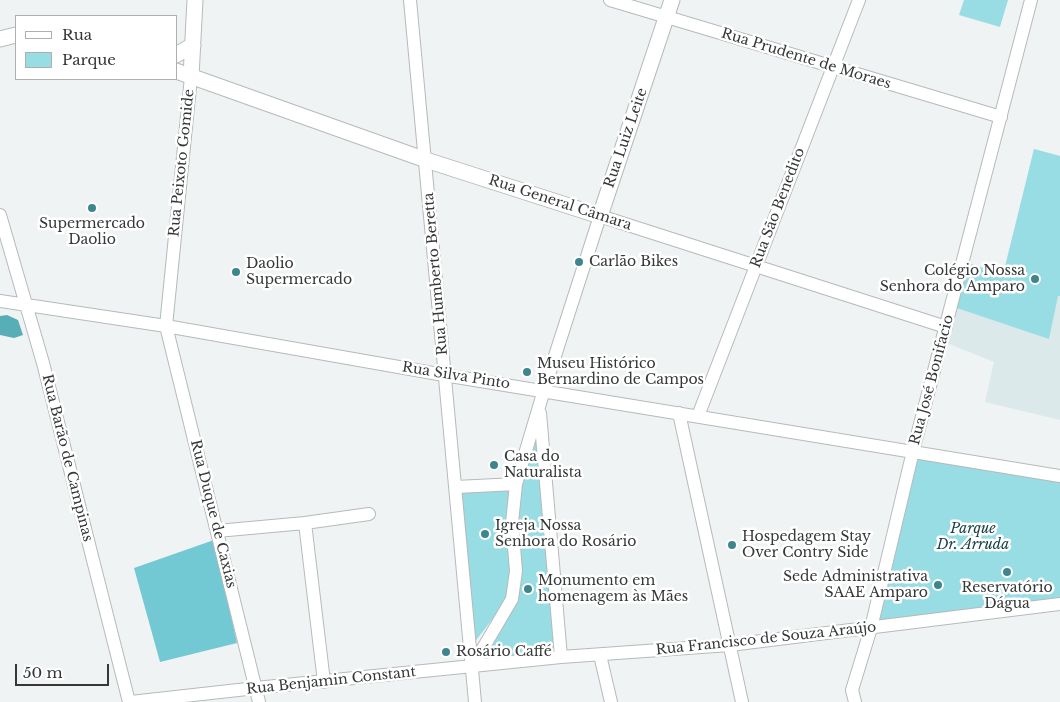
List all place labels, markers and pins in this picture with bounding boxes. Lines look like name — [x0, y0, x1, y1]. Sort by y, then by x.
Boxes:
marker: Supermercado Daolio — [86, 202, 98, 214]
place label: Supermercado Daolio — [39, 216, 145, 248]
place label: Carlão Bikes — [589, 254, 678, 270]
place label: Daolio Supermercado — [246, 256, 352, 288]
marker: Carlão Bikes — [573, 256, 585, 268]
place label: Colégio Nossa Senhora do Amparo — [880, 263, 1025, 296]
marker: Daolio Supermercado — [230, 266, 242, 278]
marker: Colégio Nossa Senhora do Amparo — [1029, 273, 1041, 285]
place label: Museu Histórico Bernardino de Campos — [537, 356, 704, 388]
marker: Museu Histórico Bernardino de Campos — [521, 366, 533, 378]
place label: Casa do Naturalista — [504, 449, 582, 482]
marker: Casa do Naturalista — [488, 459, 500, 471]
place label: Igreja Nossa Senhora do Rosário — [495, 518, 636, 550]
marker: Igreja Nossa Senhora do Rosário — [479, 528, 491, 540]
place label: Hospedagem Stay Over Contry Side — [742, 529, 871, 562]
marker: Hospedagem Stay Over Contry Side — [726, 539, 738, 551]
marker: Reservatório Dágua — [1001, 566, 1013, 578]
place label: Sede Administrativa SAAE Amparo — [783, 569, 928, 602]
place label: Monumento em homenagem às Mães — [538, 573, 688, 606]
marker: Sede Administrativa SAAE Amparo — [932, 579, 944, 591]
place label: Reservatório Dágua — [961, 580, 1053, 612]
marker: Monumento em homenagem às Mães — [522, 583, 534, 595]
place label: Rosário Caffé — [456, 644, 552, 660]
marker: Rosário Caffé — [440, 646, 452, 658]

